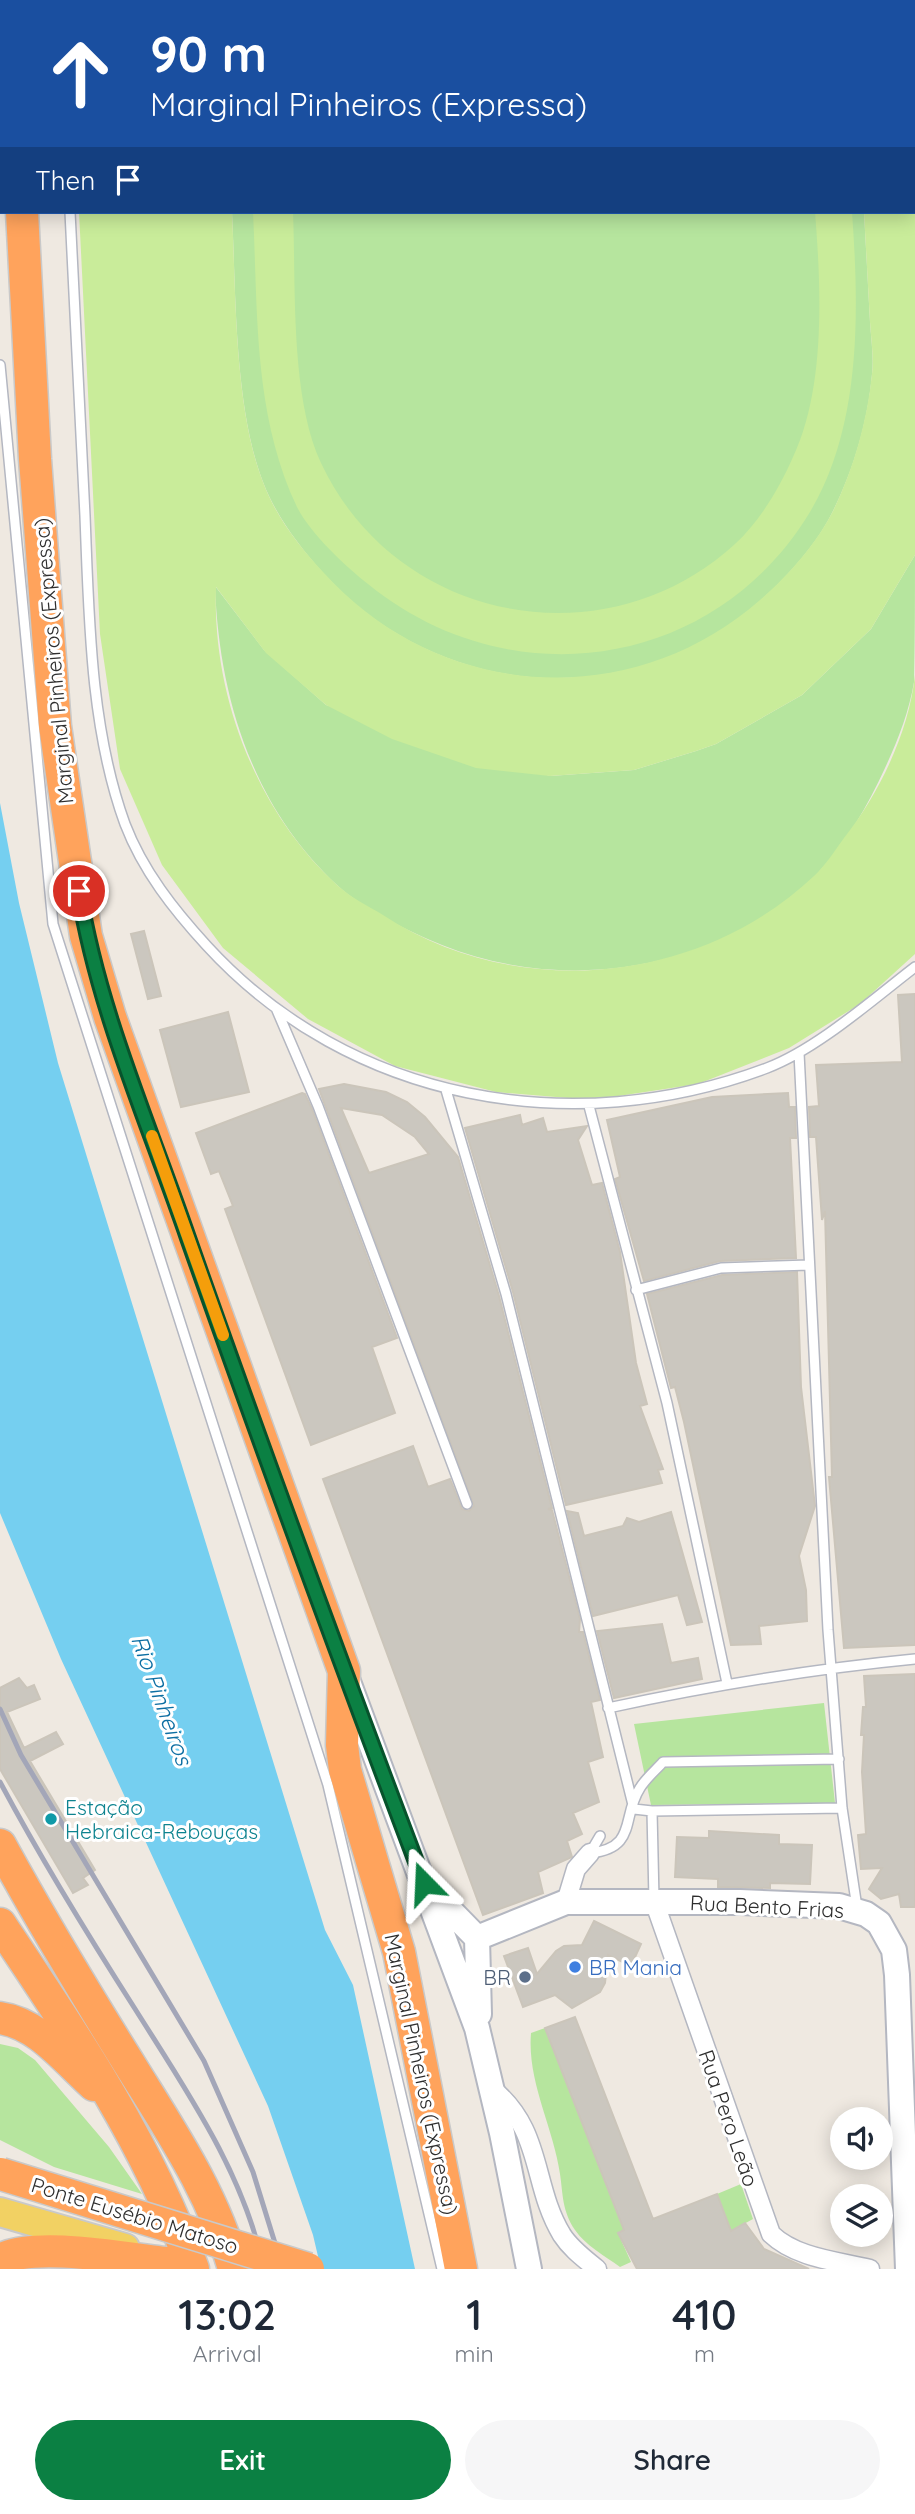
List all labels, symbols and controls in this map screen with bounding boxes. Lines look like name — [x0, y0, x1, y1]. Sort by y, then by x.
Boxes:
text: 90 m — [150, 23, 267, 84]
icon: ahead — [35, 28, 126, 119]
text: Marginal Pinheiros (Expressa) — [150, 84, 587, 124]
icon: arrive — [109, 161, 147, 199]
text: Then — [35, 164, 95, 197]
street label: Marginal Pinheiros (Expressa) — [28, 517, 78, 805]
pin — [49, 861, 109, 921]
icon: arrive — [60, 872, 98, 910]
water label: Rio Pinheiros — [125, 1631, 200, 1771]
place label: Estação Hebraica-Rebouças — [65, 1794, 258, 1844]
marker: Estação Hebraica-Rebouças — [43, 1811, 59, 1827]
position arrow — [387, 1846, 461, 1920]
street label: Rua Bento Frias — [689, 1889, 845, 1923]
street label: Marginal Pinheiros (Expressa) — [379, 1931, 465, 2217]
place label: BR Mania — [589, 1954, 682, 1980]
marker: BR Mania — [567, 1959, 583, 1975]
place label: BR — [483, 1964, 511, 1990]
marker: BR — [517, 1969, 533, 1985]
street label: Rua Pero Leão — [693, 2046, 765, 2190]
map controls — [830, 2107, 893, 2247]
button: sound — [830, 2107, 893, 2170]
street label: Ponte Eusébio Matoso — [28, 2171, 242, 2259]
button: layers — [830, 2184, 893, 2247]
text: 13:02 — [178, 2288, 276, 2341]
text: 1 — [466, 2288, 482, 2341]
text: 410 — [672, 2288, 737, 2341]
text: Arrival — [193, 2339, 262, 2368]
text: min — [455, 2339, 494, 2368]
text: m — [694, 2339, 715, 2368]
button: Exit — [35, 2420, 451, 2500]
button: Share — [465, 2420, 880, 2500]

